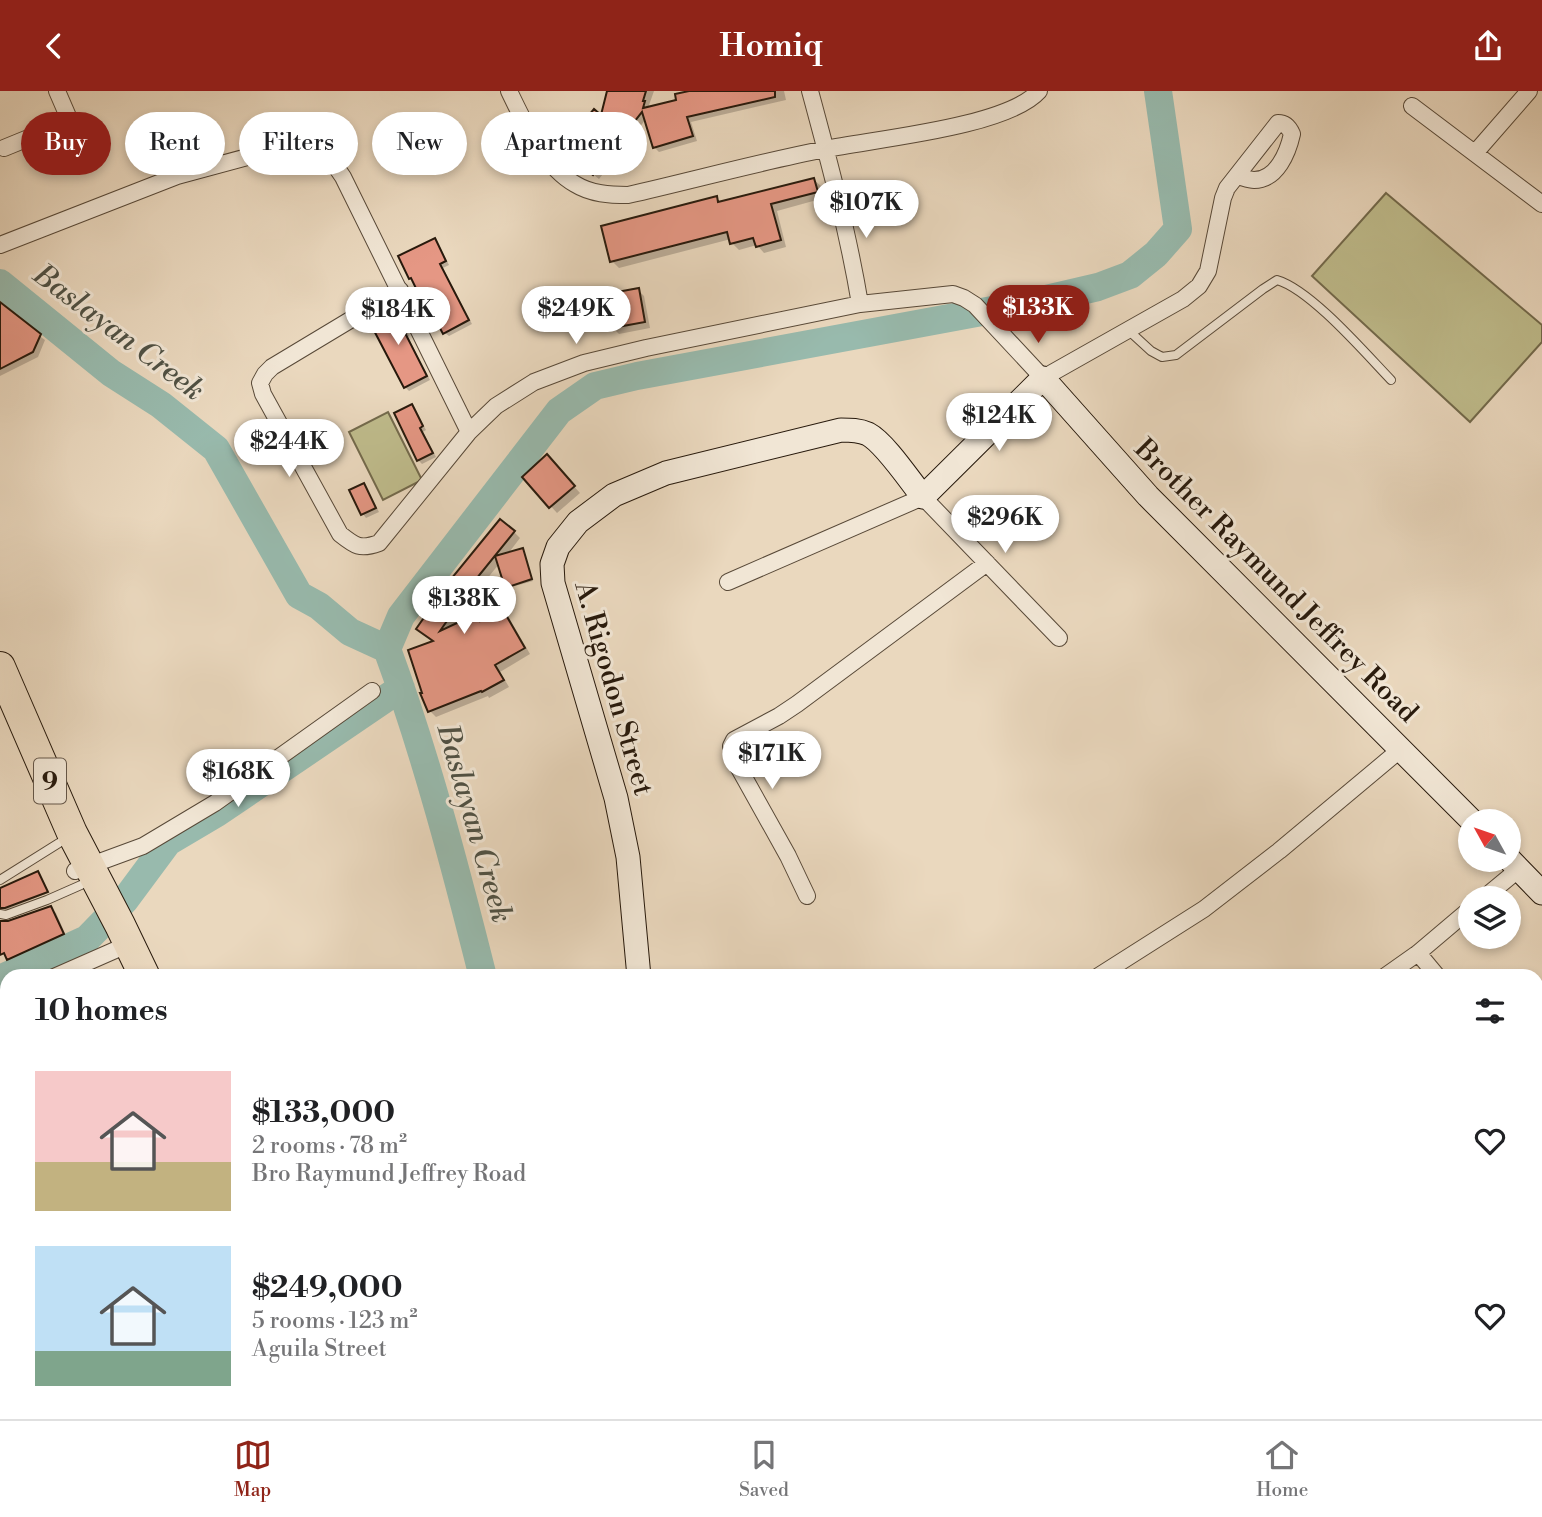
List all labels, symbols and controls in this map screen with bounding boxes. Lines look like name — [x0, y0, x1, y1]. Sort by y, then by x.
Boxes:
text: Homiq — [719, 26, 823, 66]
icon: back — [35, 27, 73, 65]
icon: share — [1469, 27, 1507, 65]
chip: Buy — [21, 112, 111, 175]
chip: Rent — [125, 112, 225, 175]
chip: Filters — [239, 112, 358, 175]
chip: New — [372, 112, 467, 175]
chip: Apartment — [481, 112, 647, 175]
pin: $107K — [817, 181, 915, 240]
text: $107K — [830, 189, 902, 217]
water label: Baslayan Creek — [24, 255, 212, 410]
pin: $133K — [989, 285, 1087, 345]
pin: $184K — [349, 287, 447, 347]
pin: $249K — [527, 287, 625, 346]
text: $133K — [1002, 294, 1074, 322]
text: $249K — [538, 295, 614, 323]
text: $184K — [361, 296, 435, 324]
pin: $124K — [950, 393, 1048, 453]
text: $124K — [962, 402, 1036, 430]
pin: $244K — [240, 419, 338, 479]
text: $244K — [250, 428, 328, 456]
street label: Brother Raymund Jeffrey Road — [1126, 431, 1425, 730]
pin: $296K — [956, 496, 1054, 555]
text: $296K — [967, 504, 1043, 532]
street label: A. Rigodon Street — [566, 576, 661, 800]
pin: $138K — [415, 577, 513, 636]
text: $138K — [428, 585, 500, 613]
water label: Baslayan Creek — [427, 719, 521, 927]
pin: $171K — [723, 731, 821, 791]
text: $171K — [738, 740, 806, 768]
pin: $168K — [189, 749, 287, 809]
text: $168K — [202, 758, 274, 786]
road number: 9 — [34, 759, 66, 803]
north arrow — [1458, 809, 1521, 871]
map controls — [1458, 809, 1521, 949]
button: layers — [1458, 886, 1521, 949]
text: 10 homes — [35, 992, 168, 1030]
icon: filters — [1471, 992, 1509, 1030]
text: $133,000 — [252, 1094, 395, 1132]
icon: home — [91, 1099, 175, 1183]
icon: heart — [1471, 1122, 1509, 1160]
text: 2 rooms · 78 m² — [252, 1132, 407, 1160]
text: Bro Raymund Jeffrey Road — [252, 1160, 526, 1188]
text: $249,000 — [252, 1269, 402, 1307]
icon: home — [91, 1274, 175, 1358]
icon: heart — [1471, 1297, 1509, 1335]
text: 5 rooms · 123 m² — [252, 1307, 418, 1335]
text: Aguila Street — [252, 1335, 387, 1363]
tab: Map — [234, 1436, 272, 1502]
tab: Saved — [739, 1436, 789, 1502]
tab: Home — [1256, 1436, 1308, 1502]

